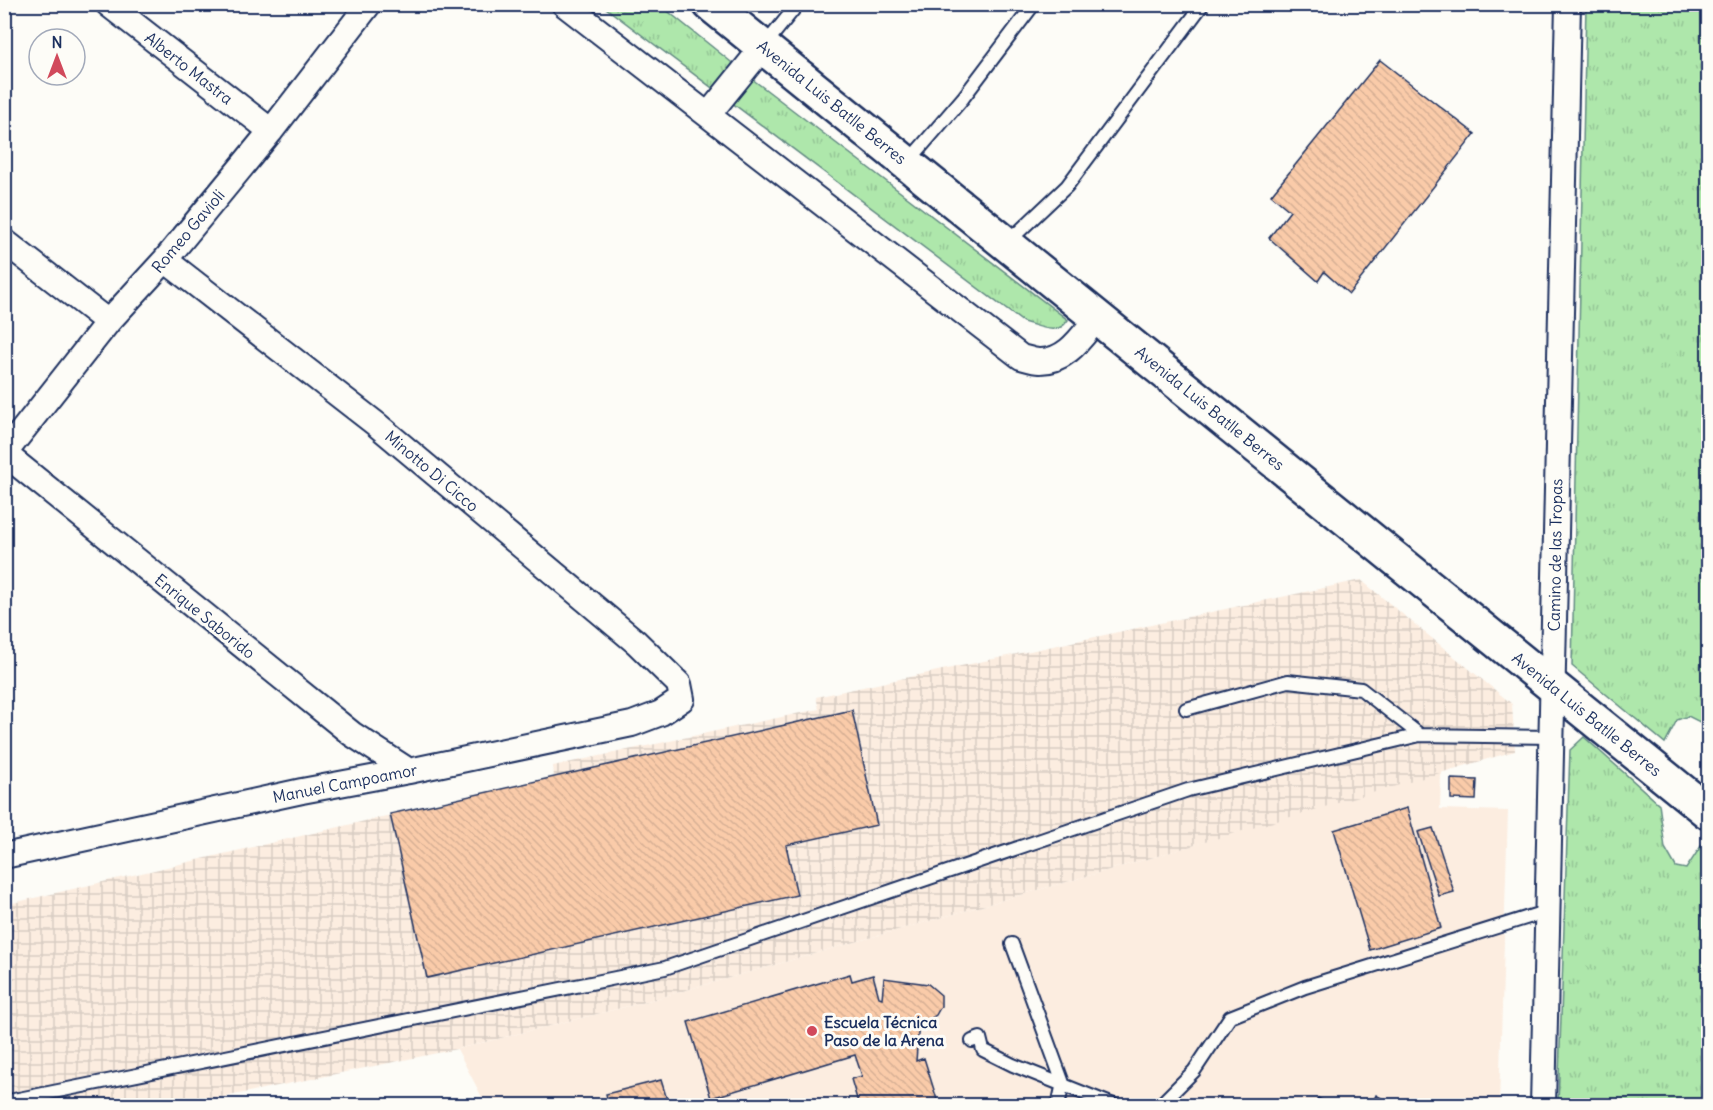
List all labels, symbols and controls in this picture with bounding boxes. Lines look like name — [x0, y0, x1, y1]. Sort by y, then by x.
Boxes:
north arrow — [27, 27, 87, 87]
street label: Alberto Mastra — [141, 27, 237, 109]
text: N — [51, 32, 63, 52]
street label: Avenida Luis Batlle Berres — [753, 36, 911, 168]
street label: Romeo Gavioli — [147, 185, 229, 277]
street label: Avenida Luis Batlle Berres — [1131, 342, 1289, 474]
street label: Minotto Di Cicco — [381, 426, 483, 516]
street label: Camino de las Tropas — [1544, 478, 1566, 632]
street label: Enrique Saborido — [151, 569, 259, 663]
street label: Avenida Luis Batlle Berres — [1508, 648, 1666, 780]
street label: Manuel Campoamor — [271, 759, 419, 807]
place label: Escuela Técnica Paso de la Arena — [824, 1012, 944, 1050]
marker: Escuela Técnica Paso de la Arena — [805, 1024, 819, 1038]

